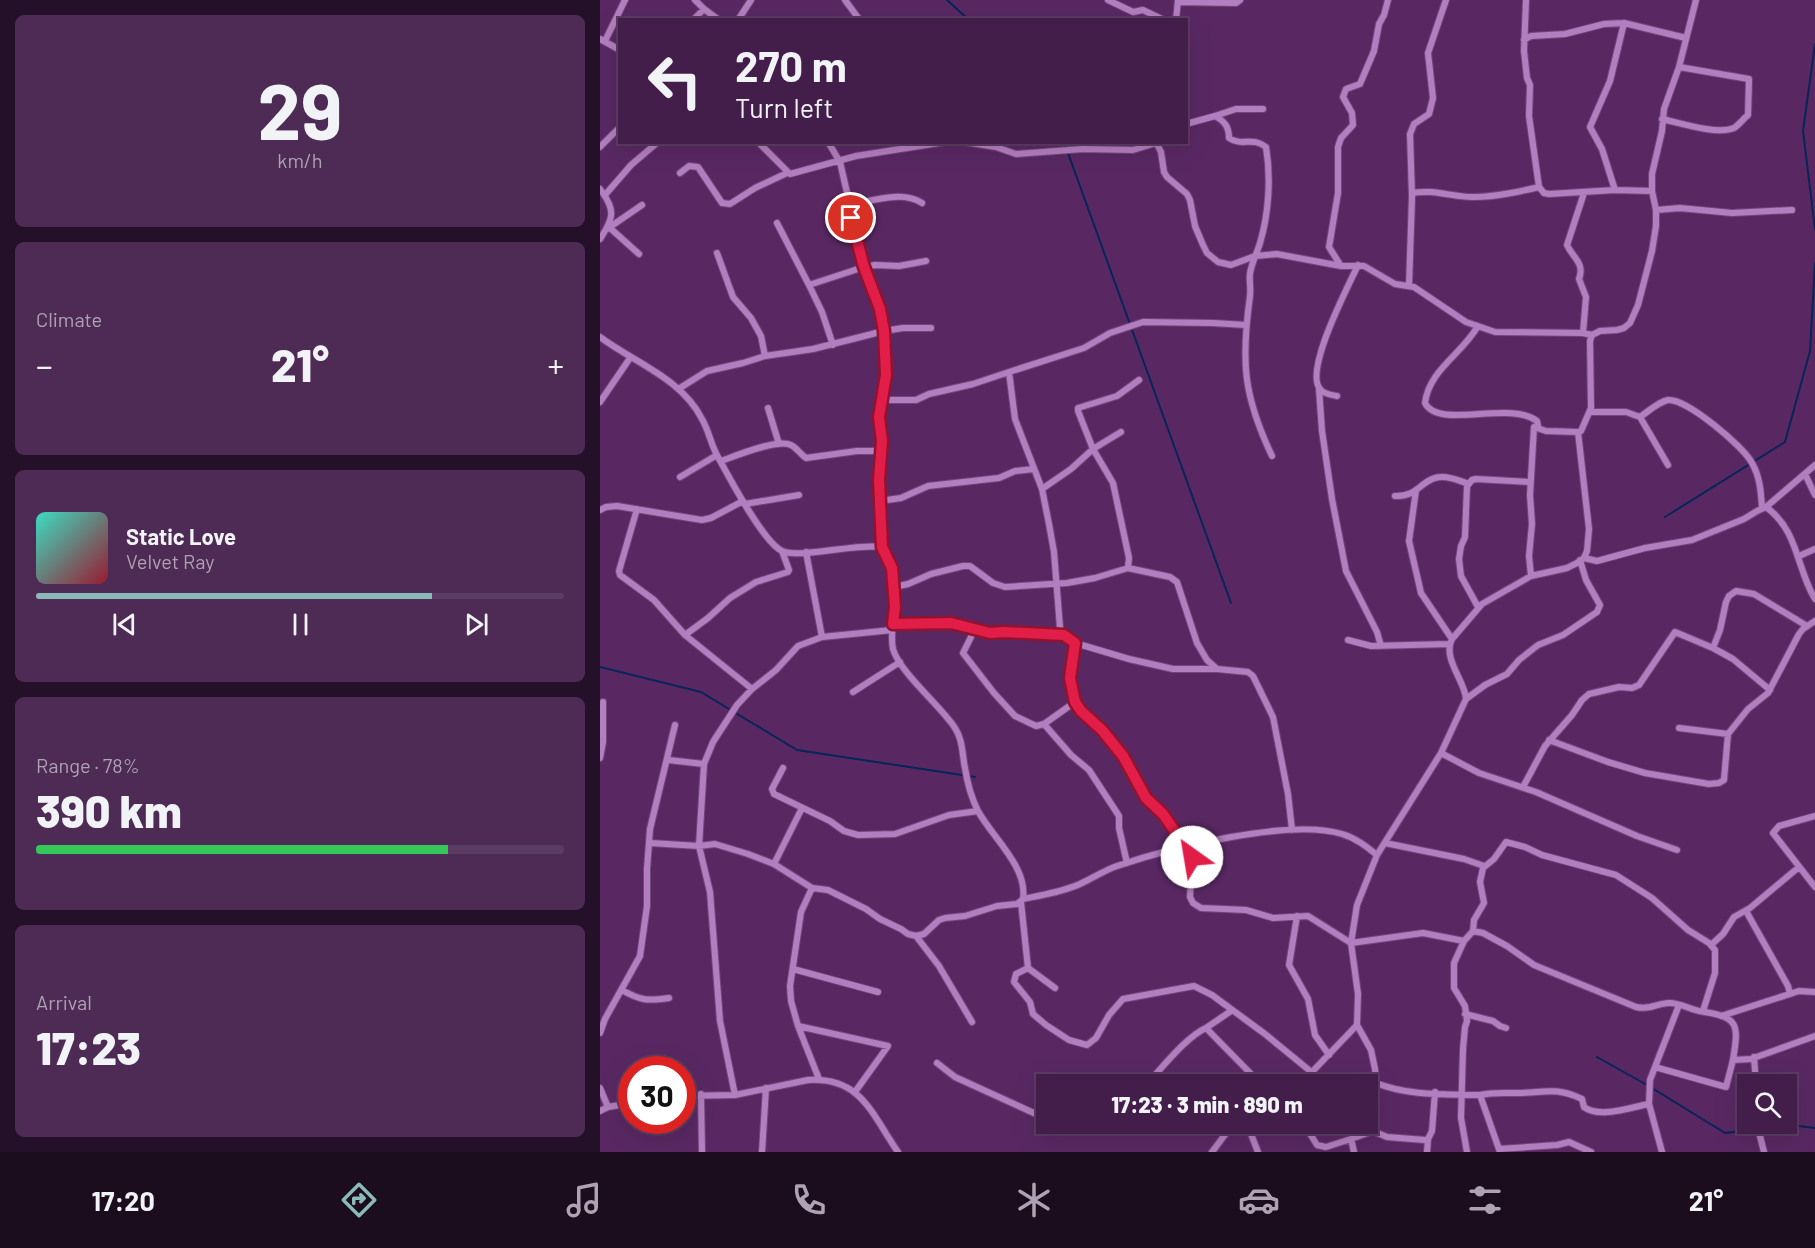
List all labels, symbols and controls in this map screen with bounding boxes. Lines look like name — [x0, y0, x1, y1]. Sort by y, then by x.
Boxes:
text: 270 m — [735, 40, 847, 90]
icon: left — [636, 42, 714, 120]
text: 29 — [257, 62, 343, 156]
text: Turn left — [735, 91, 833, 123]
text: km/h — [277, 148, 323, 172]
pin — [825, 192, 876, 243]
icon: arrive — [834, 201, 867, 234]
text: Climate — [36, 307, 102, 331]
text: 21° — [271, 337, 329, 391]
text: − — [36, 345, 53, 385]
text: + — [547, 345, 564, 385]
text: Static Love — [126, 523, 236, 549]
text: Velvet Ray — [126, 549, 215, 573]
icon: previous — [108, 608, 141, 641]
icon: pause — [284, 608, 317, 641]
icon: next — [460, 608, 493, 641]
text: Range · 78% — [36, 753, 140, 777]
text: 390 km — [36, 783, 182, 837]
position arrow — [1160, 825, 1224, 889]
text: Arrival — [36, 990, 92, 1014]
text: 17:23 — [36, 1020, 141, 1074]
speed limit sign: 30 — [618, 1056, 696, 1134]
map controls — [1737, 1074, 1797, 1134]
button: search — [1737, 1074, 1797, 1134]
text: 17:23 · 3 min · 890 m — [1111, 1091, 1303, 1117]
icon: directions — [338, 1179, 380, 1221]
icon: music — [563, 1179, 605, 1221]
icon: phone — [788, 1179, 830, 1221]
icon: climate — [1013, 1179, 1055, 1221]
icon: car — [1238, 1179, 1280, 1221]
icon: filters — [1464, 1179, 1506, 1221]
text: 17:20 — [92, 1184, 155, 1216]
text: 21° — [1689, 1184, 1723, 1216]

